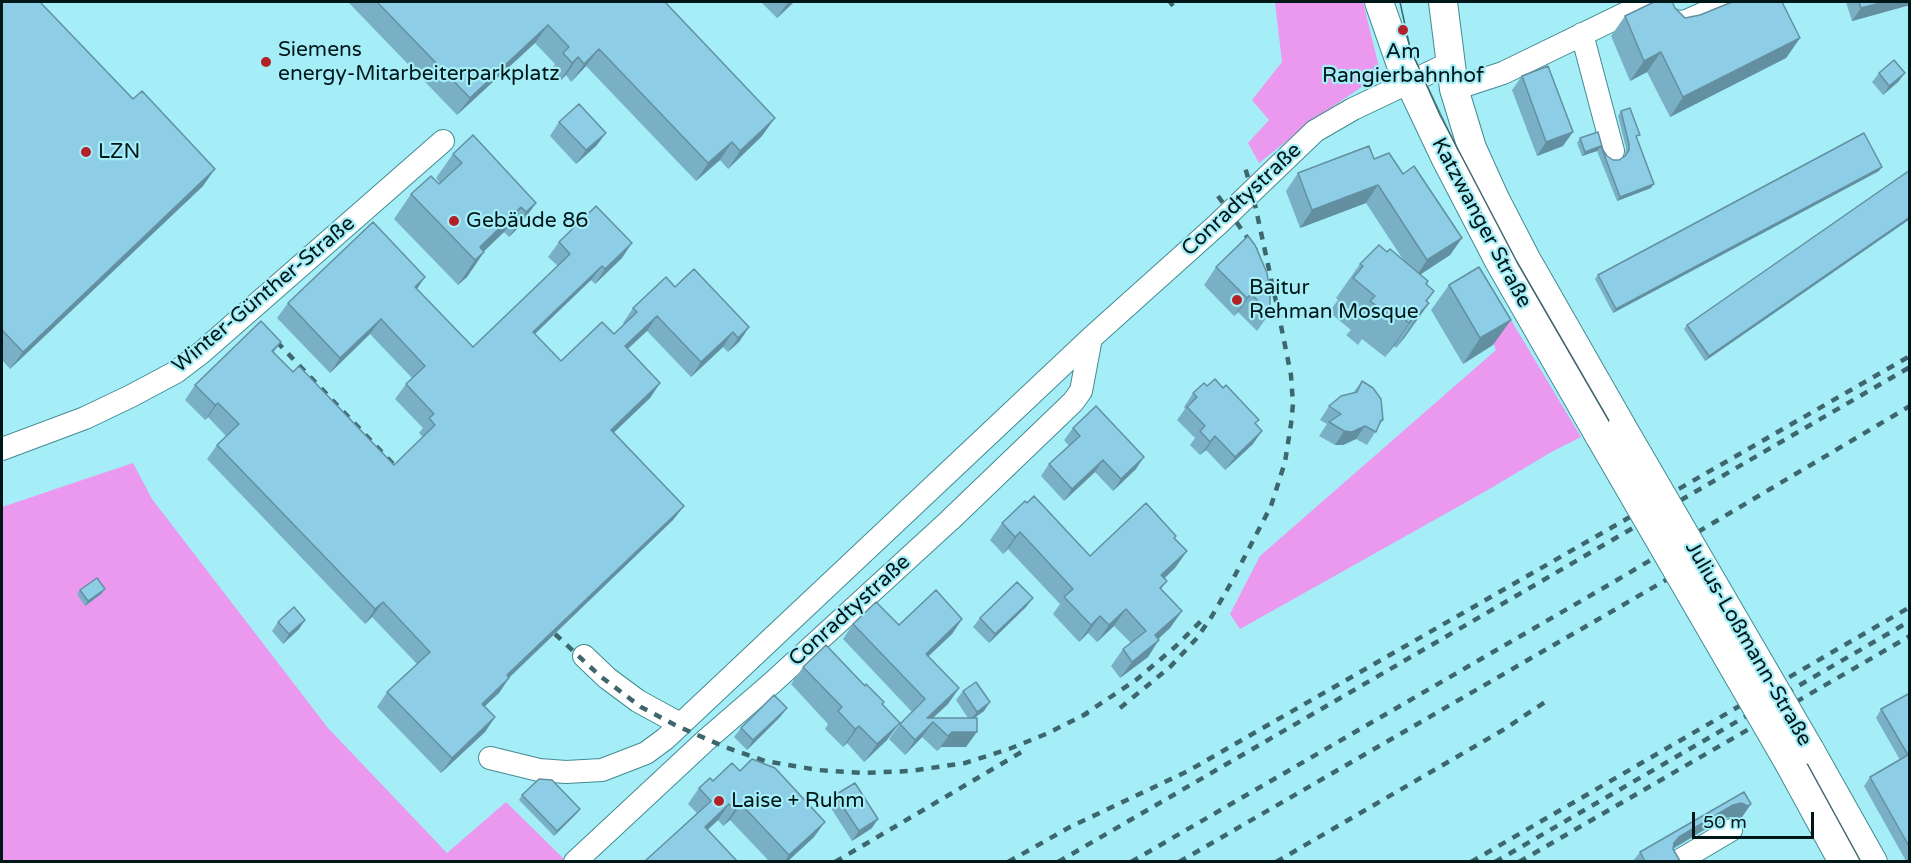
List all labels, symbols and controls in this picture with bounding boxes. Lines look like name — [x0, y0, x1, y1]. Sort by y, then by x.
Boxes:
marker: Am Rangierbahnhof — [1396, 23, 1410, 37]
place label: Siemens energy-Mitarbeiterparkplatz — [278, 37, 560, 87]
place label: Am Rangierbahnhof — [1322, 39, 1484, 89]
marker: Siemens energy-Mitarbeiterparkplatz — [259, 55, 273, 69]
street label: Katzwanger Straße — [1426, 134, 1536, 312]
street label: Conradtystraße — [1177, 138, 1307, 262]
place label: LZN — [98, 139, 140, 165]
marker: LZN — [79, 145, 93, 159]
place label: Gebäude 86 — [466, 208, 589, 234]
street label: Winter-Günther-Straße — [168, 211, 360, 379]
marker: Gebäude 86 — [447, 214, 461, 228]
place label: Baitur Rehman Mosque — [1249, 275, 1419, 325]
marker: Baitur Rehman Mosque — [1230, 293, 1244, 307]
street label: Julius-Loßmann-Straße — [1679, 537, 1817, 751]
street label: Conradtystraße — [784, 550, 916, 672]
place label: Laise + Ruhm — [731, 788, 865, 814]
marker: Laise + Ruhm — [712, 794, 726, 808]
scale bar — [1695, 800, 1816, 838]
text: 50 m — [1703, 811, 1747, 833]

